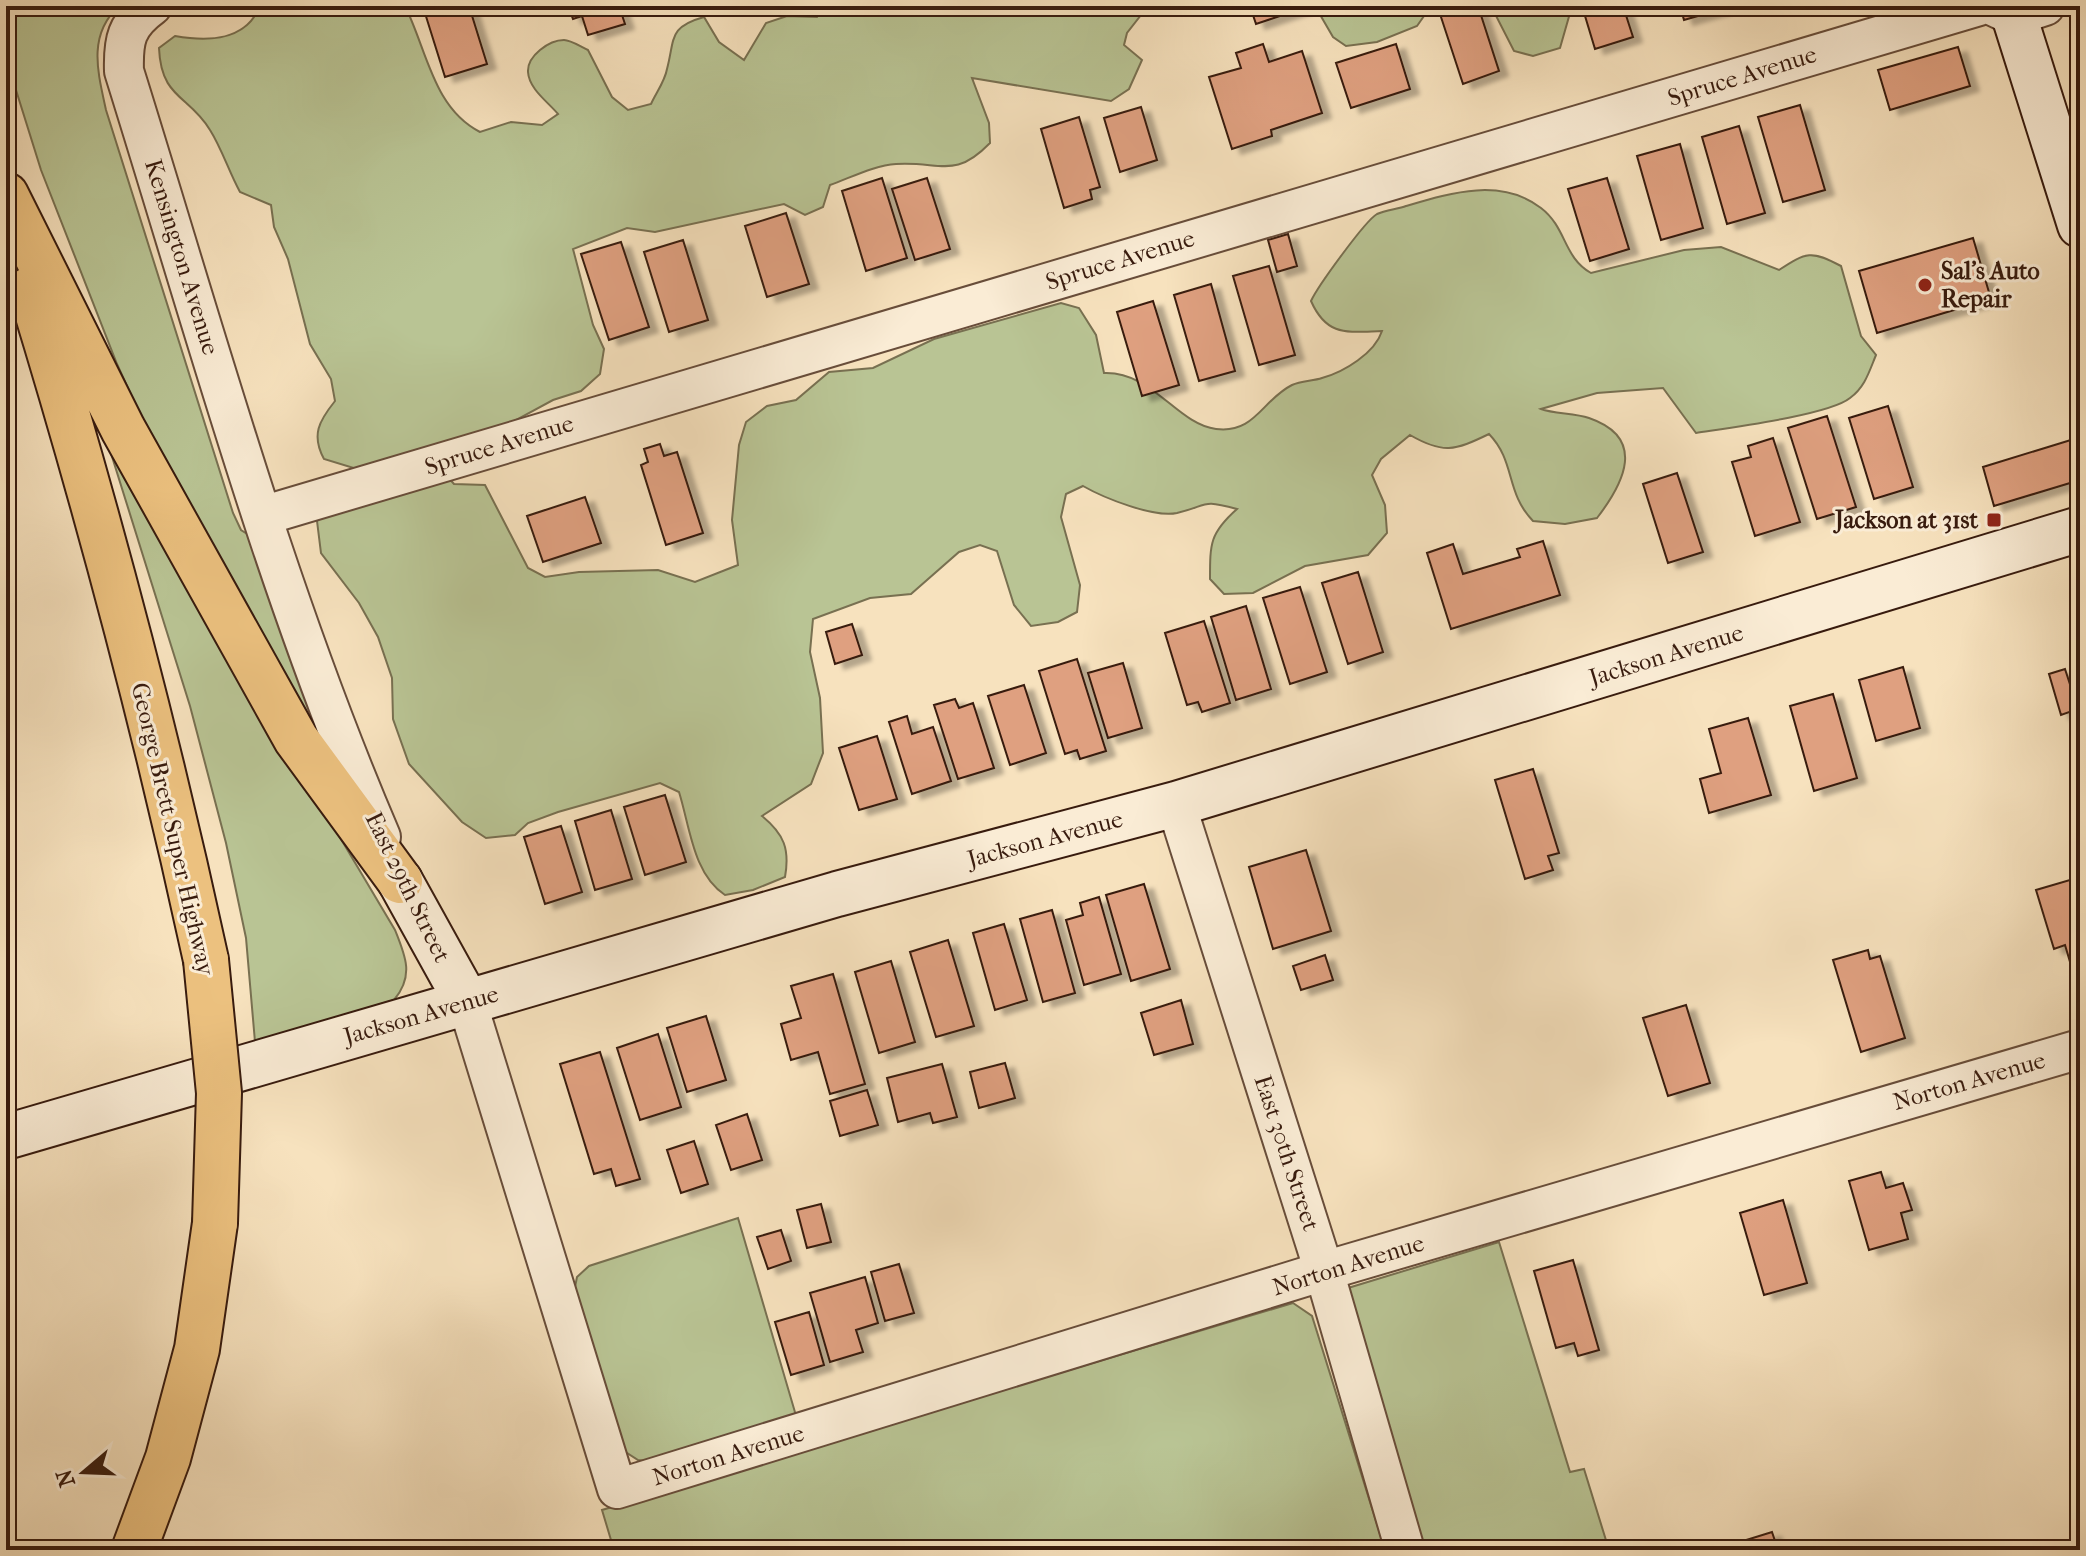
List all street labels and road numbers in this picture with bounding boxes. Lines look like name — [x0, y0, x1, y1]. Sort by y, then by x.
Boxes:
street label: Spruce Avenue — [1664, 40, 1820, 112]
street label: Kensington Avenue — [139, 156, 225, 358]
street label: Spruce Avenue — [1042, 224, 1198, 296]
street label: Spruce Avenue — [421, 409, 577, 481]
street label: Jackson Avenue — [1584, 618, 1747, 692]
street label: George Brett Super Highway — [126, 680, 221, 979]
street label: Jackson Avenue — [962, 805, 1126, 874]
street label: East 29th Street — [360, 807, 457, 967]
street label: Jackson Avenue — [338, 979, 502, 1051]
street label: Norton Avenue — [1890, 1046, 2049, 1116]
street label: East 30th Street — [1249, 1072, 1325, 1235]
street label: Norton Avenue — [1269, 1229, 1427, 1301]
street label: Norton Avenue — [649, 1419, 807, 1491]

